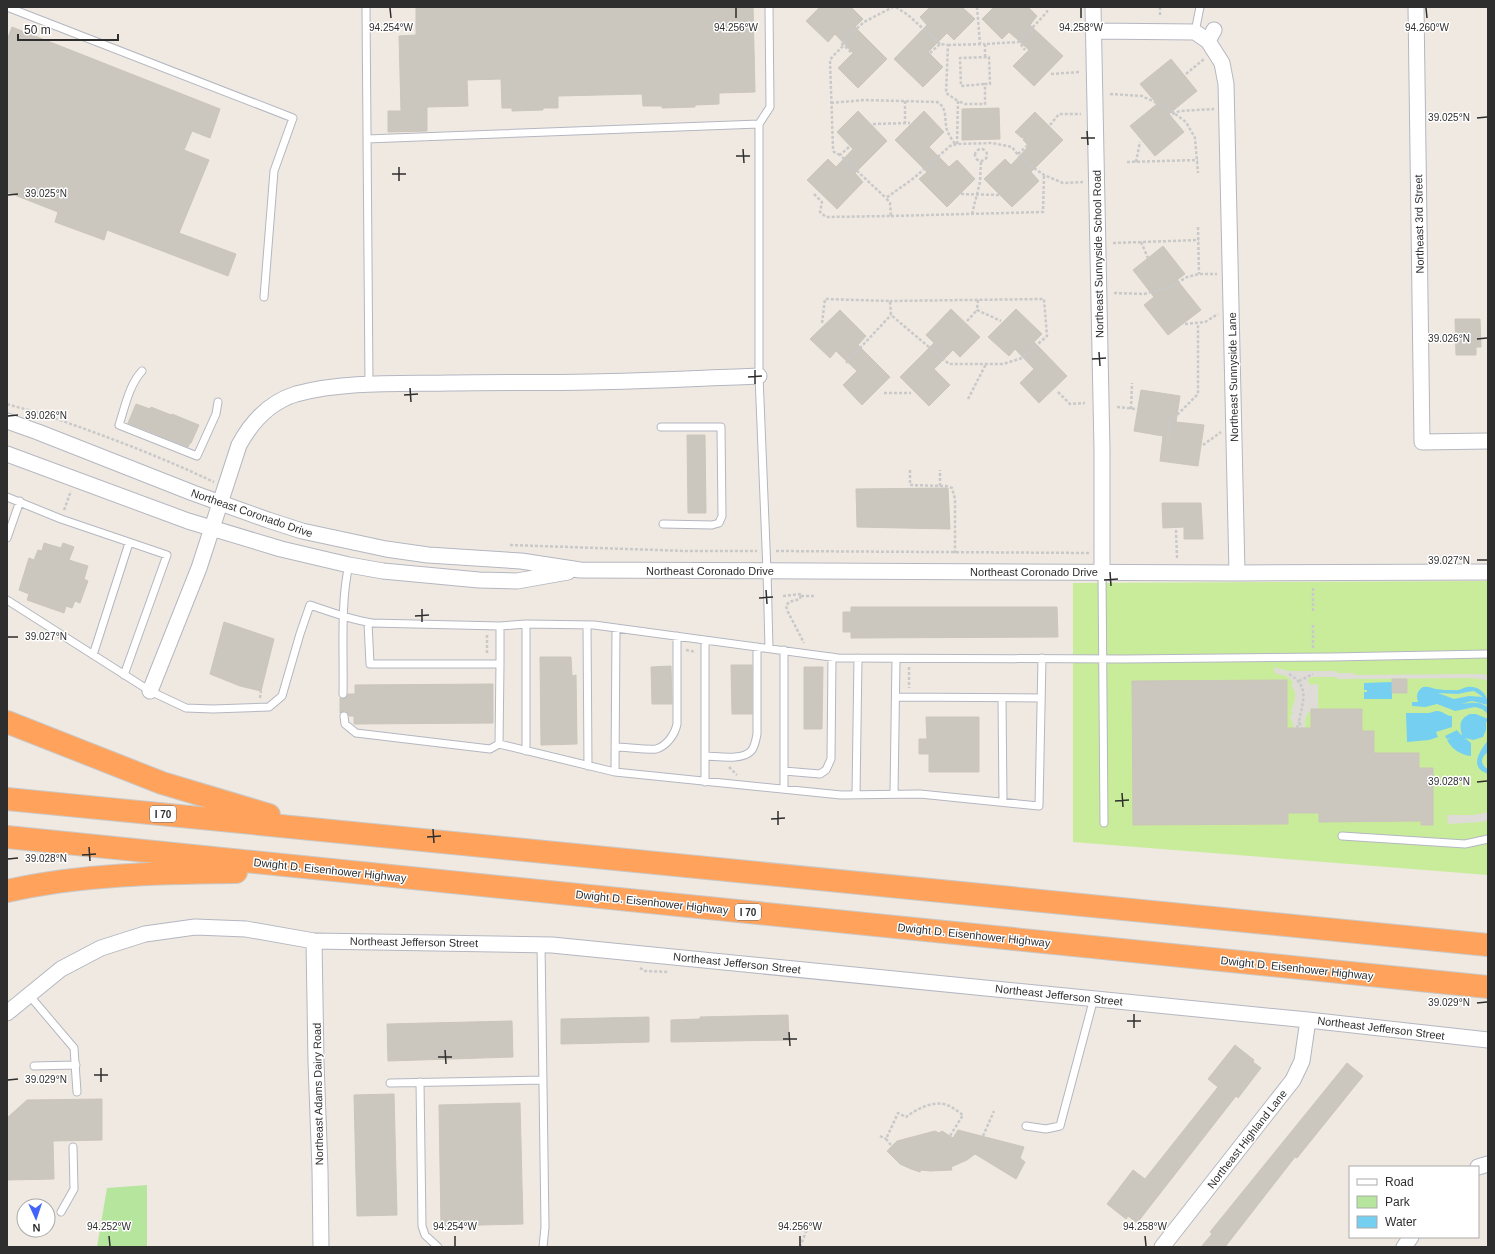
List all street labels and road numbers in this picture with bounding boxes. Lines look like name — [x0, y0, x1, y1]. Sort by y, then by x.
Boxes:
street label: Northeast Sunnyside School Road — [1091, 170, 1105, 338]
street label: Northeast 3rd Street — [1412, 174, 1426, 274]
street label: Northeast Sunnyside Lane — [1226, 312, 1240, 442]
street label: Northeast Coronado Drive — [190, 487, 314, 539]
street label: Northeast Coronado Drive — [646, 565, 774, 577]
street label: Northeast Coronado Drive — [970, 566, 1098, 578]
road number: I 70 — [150, 806, 176, 822]
street label: Dwight D. Eisenhower Highway — [253, 856, 407, 884]
street label: Dwight D. Eisenhower Highway — [575, 888, 729, 916]
road number: I 70 — [735, 904, 761, 920]
street label: Dwight D. Eisenhower Highway — [897, 921, 1051, 949]
street label: Northeast Jefferson Street — [350, 935, 478, 949]
street label: Northeast Jefferson Street — [673, 950, 801, 976]
street label: Dwight D. Eisenhower Highway — [1220, 954, 1374, 982]
street label: Northeast Jefferson Street — [995, 982, 1123, 1008]
street label: Northeast Jefferson Street — [1317, 1014, 1445, 1042]
street label: Northeast Adams Dairy Road — [311, 1023, 325, 1165]
street label: Northeast Highland Lane — [1205, 1087, 1289, 1191]

